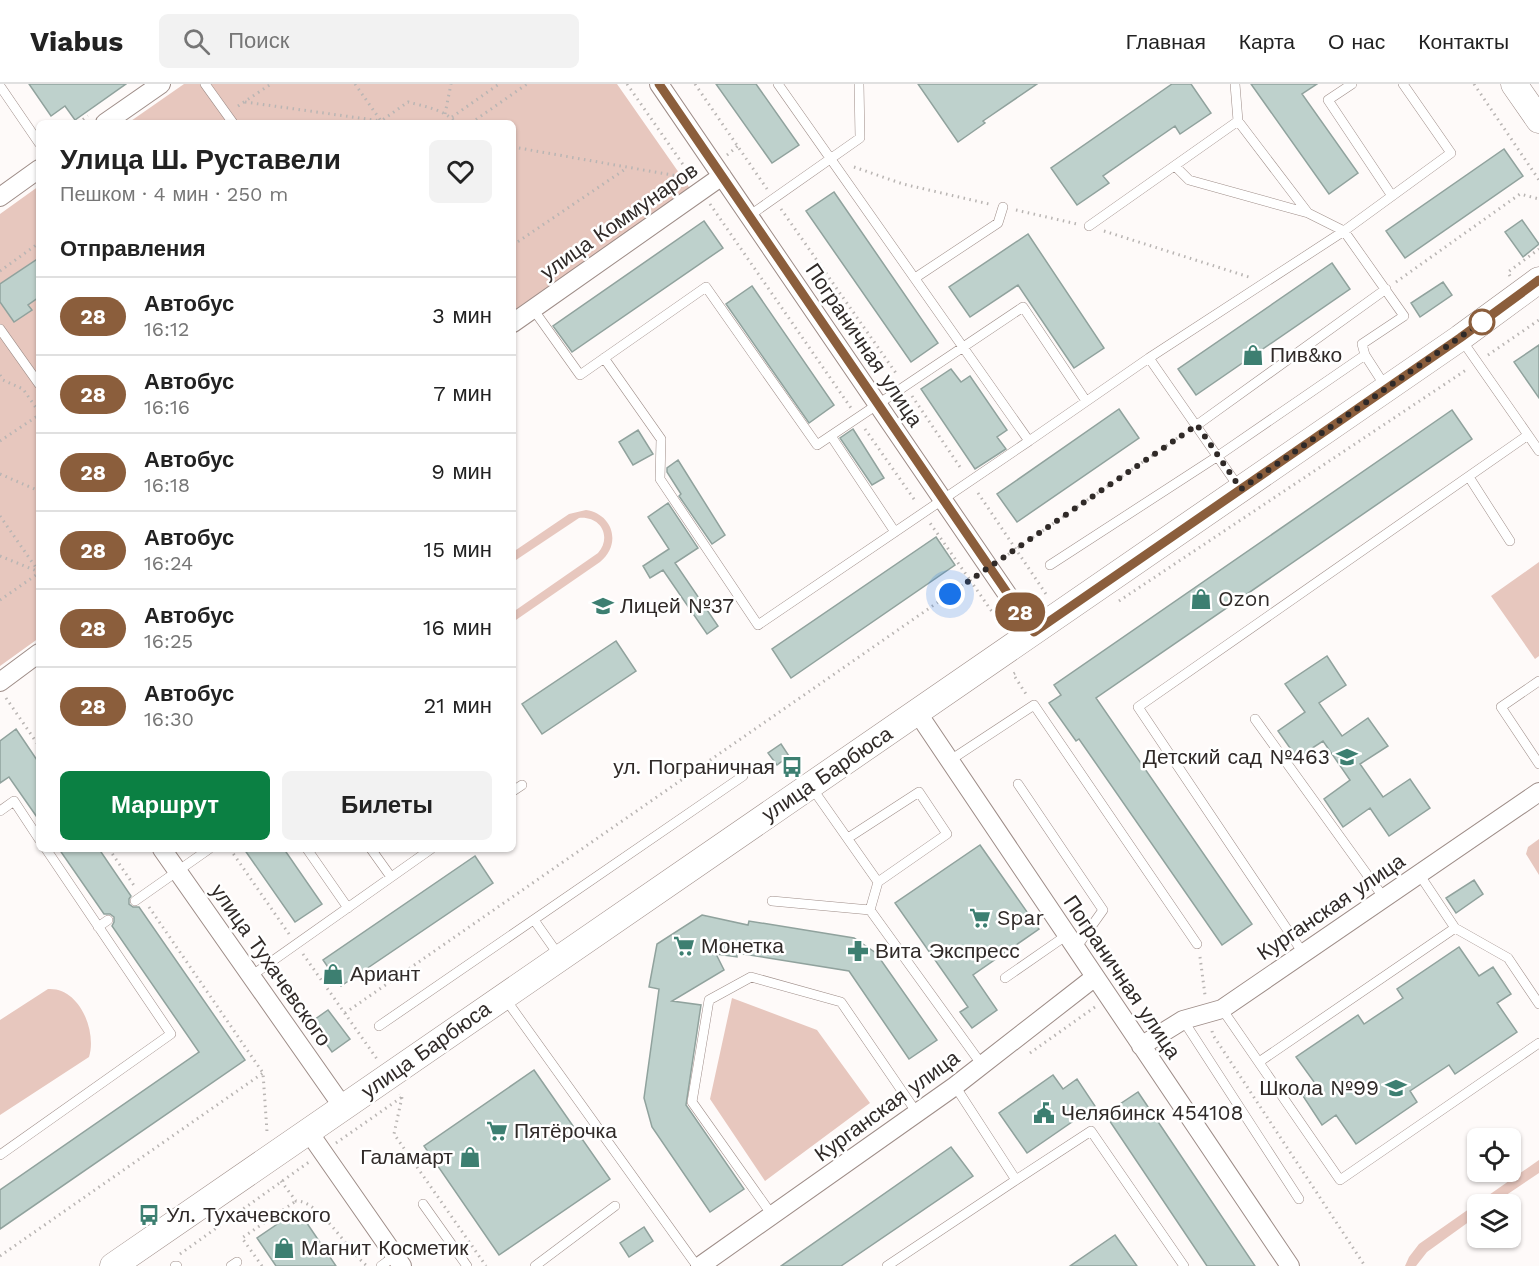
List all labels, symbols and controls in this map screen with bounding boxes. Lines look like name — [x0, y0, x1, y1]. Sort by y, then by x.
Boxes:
search box — [159, 14, 579, 68]
text: Viabus — [30, 25, 123, 58]
icon: search — [180, 25, 213, 58]
text: Поиск — [228, 28, 289, 53]
text: Главная — [1126, 29, 1206, 54]
text: Карта — [1239, 29, 1295, 54]
text: О нас — [1328, 29, 1385, 54]
text: Контакты — [1418, 29, 1509, 54]
button: heart — [429, 140, 492, 203]
text: Улица Ш. Руставели — [60, 143, 341, 176]
street label: улица Коммунаров — [535, 157, 702, 284]
text: Пешком · 4 мин · 250 m — [60, 182, 288, 206]
text: Отправления — [60, 236, 206, 261]
street label: Пограничная улица — [800, 258, 929, 431]
text: Автобус — [144, 291, 234, 316]
text: 3 мин — [432, 303, 492, 328]
text: 28 — [80, 304, 106, 329]
unlabelled marker — [1469, 309, 1495, 335]
text: 16:12 — [144, 317, 189, 341]
place label: Пив&ко — [1270, 342, 1342, 367]
shop icon: Пив&ко — [1241, 343, 1265, 367]
text: Автобус — [144, 369, 234, 394]
text: 7 мин — [433, 381, 492, 406]
text: 28 — [80, 382, 106, 407]
text: 16:16 — [144, 395, 190, 419]
text: Автобус — [144, 447, 234, 472]
text: 9 мин — [431, 459, 492, 484]
text: 28 — [80, 460, 106, 485]
text: 16:18 — [144, 473, 190, 497]
text: Автобус — [144, 525, 234, 550]
text: 15 мин — [424, 537, 492, 562]
text: 28 — [80, 538, 106, 563]
text: 16:24 — [144, 551, 193, 575]
your location — [935, 579, 965, 609]
place label: Ozon — [1218, 586, 1270, 611]
shop icon: Ozon — [1189, 587, 1213, 611]
line badge: 28 — [993, 592, 1047, 632]
place label: Лицей №37 — [620, 593, 734, 618]
school or university icon: Лицей №37 — [591, 594, 615, 618]
text: 28 — [1007, 600, 1033, 625]
text: Автобус — [144, 603, 234, 628]
text: 16 мин — [423, 615, 492, 640]
text: 28 — [80, 616, 106, 641]
text: 16:25 — [144, 629, 193, 653]
text: Автобус — [144, 681, 234, 706]
text: 21 мин — [424, 693, 492, 718]
text: 28 — [80, 694, 106, 719]
text: 16:30 — [144, 707, 194, 731]
street label: улица Барбюса — [757, 721, 897, 826]
place label: Детский сад №463 — [1143, 744, 1330, 769]
school or university icon: Детский сад №463 — [1335, 745, 1359, 769]
place label: ул. Пограничная — [613, 754, 775, 779]
bus stop icon: ул. Пограничная — [780, 755, 804, 779]
button: Маршрут — [60, 771, 270, 840]
button: Билеты — [282, 771, 492, 840]
street label: Курганская улица — [1252, 848, 1410, 965]
street label: улица Тухачевского — [206, 879, 337, 1051]
street label: Пограничная улица — [1058, 890, 1187, 1063]
place label: Spar — [997, 905, 1044, 930]
supermarket icon: Spar — [968, 906, 992, 930]
place label: Монетка — [701, 933, 784, 958]
supermarket icon: Монетка — [672, 934, 696, 958]
place label: Вита Экспресс — [875, 938, 1020, 963]
pharmacy icon: Вита Экспресс — [846, 939, 870, 963]
place label: Ариант — [350, 961, 421, 986]
shop icon: Ариант — [321, 962, 345, 986]
street label: улица Барбюса — [356, 996, 495, 1103]
street label: Курганская улица — [809, 1045, 964, 1166]
place label: Школа №99 — [1259, 1075, 1379, 1100]
school or university icon: Школа №99 — [1384, 1076, 1408, 1100]
place label: Челябинск 454108 — [1061, 1100, 1244, 1125]
public building icon: Челябинск 454108 — [1032, 1101, 1056, 1125]
place label: Пятёрочка — [514, 1118, 617, 1143]
supermarket icon: Пятёрочка — [485, 1119, 509, 1143]
map controls — [1467, 1128, 1521, 1248]
button: locate — [1467, 1128, 1521, 1182]
place label: Галамарт — [360, 1144, 453, 1169]
shop icon: Галамарт — [458, 1145, 482, 1169]
button: layers — [1467, 1194, 1521, 1248]
place label: Ул. Тухачевского — [166, 1202, 331, 1227]
bus stop icon: Ул. Тухачевского — [137, 1203, 161, 1227]
place label: Магнит Косметик — [301, 1235, 469, 1260]
shop icon: Магнит Косметик — [272, 1236, 296, 1260]

